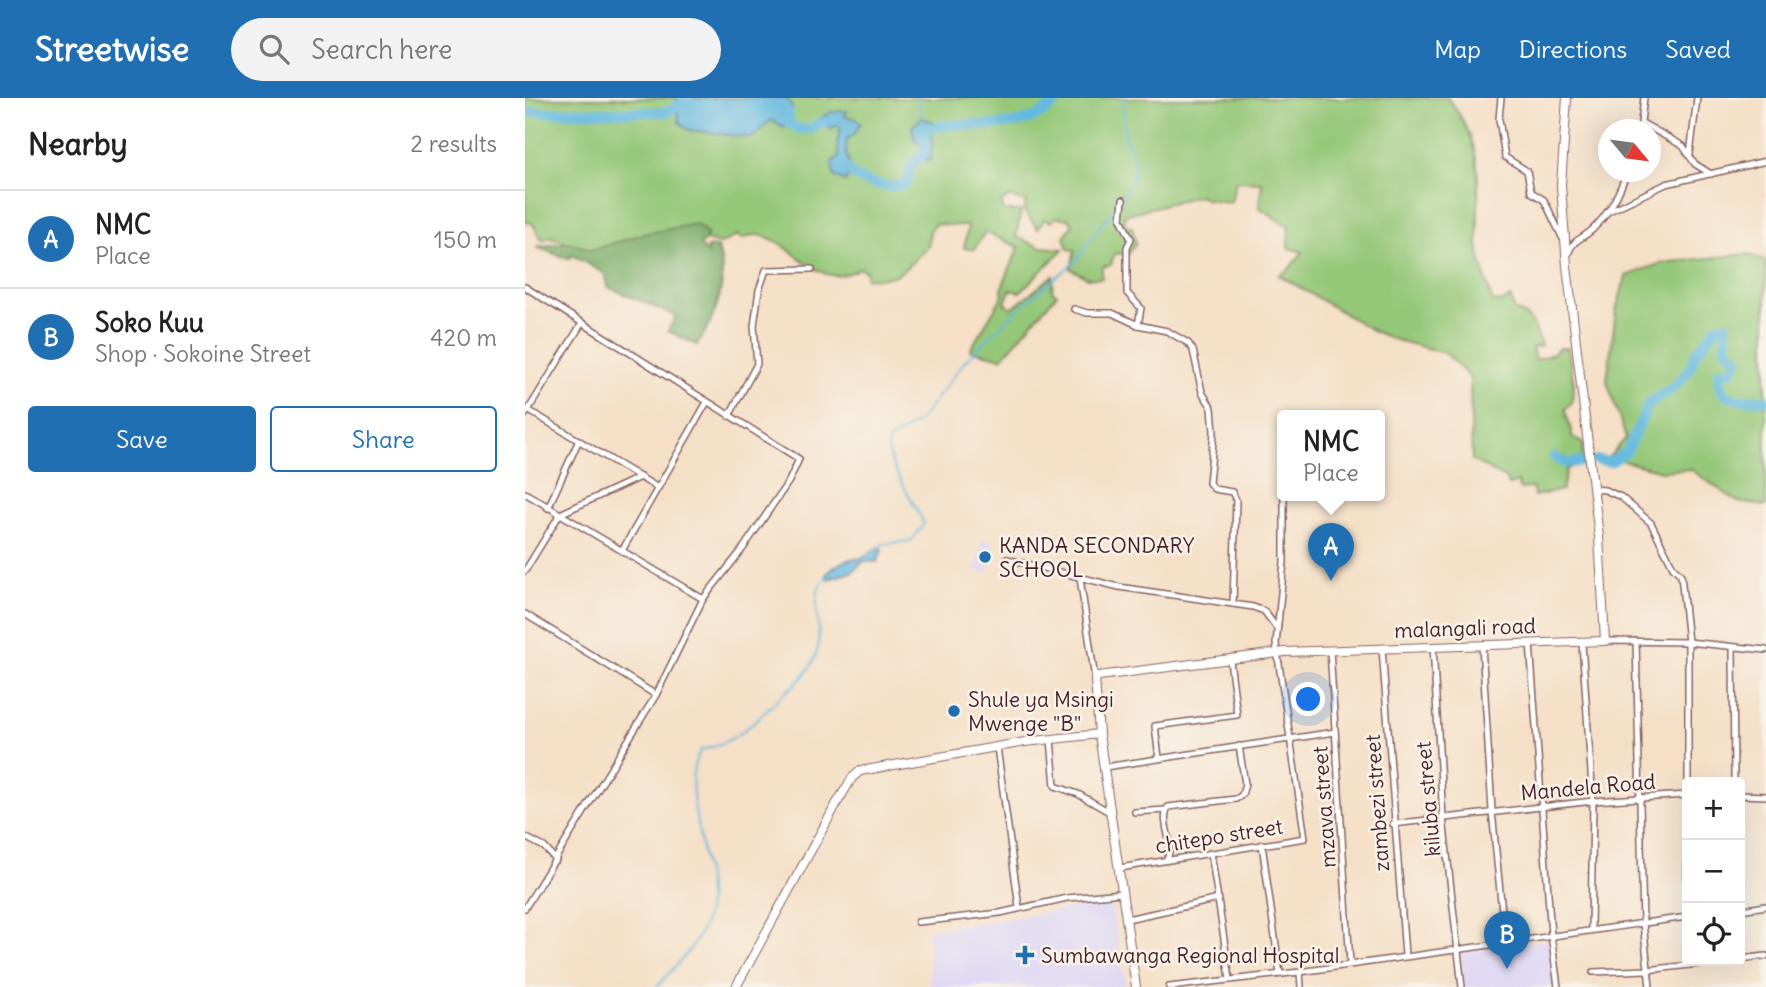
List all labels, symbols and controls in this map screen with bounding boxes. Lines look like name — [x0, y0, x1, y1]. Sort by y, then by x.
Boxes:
search box — [231, 18, 721, 81]
text: Streetwise — [35, 28, 189, 70]
icon: search — [255, 30, 293, 68]
text: Search here — [311, 33, 452, 66]
text: Map — [1434, 34, 1481, 64]
text: Directions — [1519, 34, 1627, 64]
text: Saved — [1665, 34, 1731, 64]
north arrow — [1598, 119, 1661, 182]
text: Nearby — [28, 125, 128, 163]
text: 2 results — [411, 129, 497, 158]
text: NMC — [95, 208, 151, 241]
text: A — [44, 225, 58, 254]
text: 150 m — [434, 225, 497, 254]
text: Place — [95, 241, 151, 270]
text: Soko Kuu — [95, 306, 204, 339]
text: B — [43, 323, 59, 352]
text: 420 m — [430, 323, 497, 352]
text: Shop · Sokoine Street — [95, 339, 311, 368]
button: Save — [28, 406, 256, 472]
button: Share — [270, 406, 497, 472]
popup — [1277, 410, 1385, 501]
text: NMC — [1303, 425, 1359, 458]
text: Place — [1303, 458, 1359, 487]
pin: A — [1308, 523, 1354, 581]
place label: KANDA SECONDARY SCHOOL — [999, 532, 1195, 583]
marker: KANDA SECONDARY SCHOOL — [977, 549, 993, 565]
street label: malangali road — [1394, 612, 1536, 644]
your location — [1291, 682, 1325, 716]
place label: Shule ya Msingi Mwenge "B" — [968, 686, 1114, 737]
marker: Shule ya Msingi Mwenge "B" — [946, 703, 962, 719]
street label: zambezi street — [1359, 734, 1395, 872]
street label: kiluba street — [1410, 740, 1446, 858]
street label: mzava street — [1306, 745, 1342, 869]
street label: Mandela Road — [1519, 768, 1657, 806]
map controls — [1682, 777, 1745, 966]
button: + — [1682, 777, 1745, 840]
street label: chitepo street — [1153, 813, 1285, 859]
button: − — [1682, 840, 1745, 903]
button: locate — [1682, 903, 1745, 966]
pin: B — [1484, 911, 1530, 969]
place label: Sumbawanga Regional Hospital — [1041, 942, 1340, 969]
marker: Sumbawanga Regional Hospital — [1015, 945, 1035, 965]

